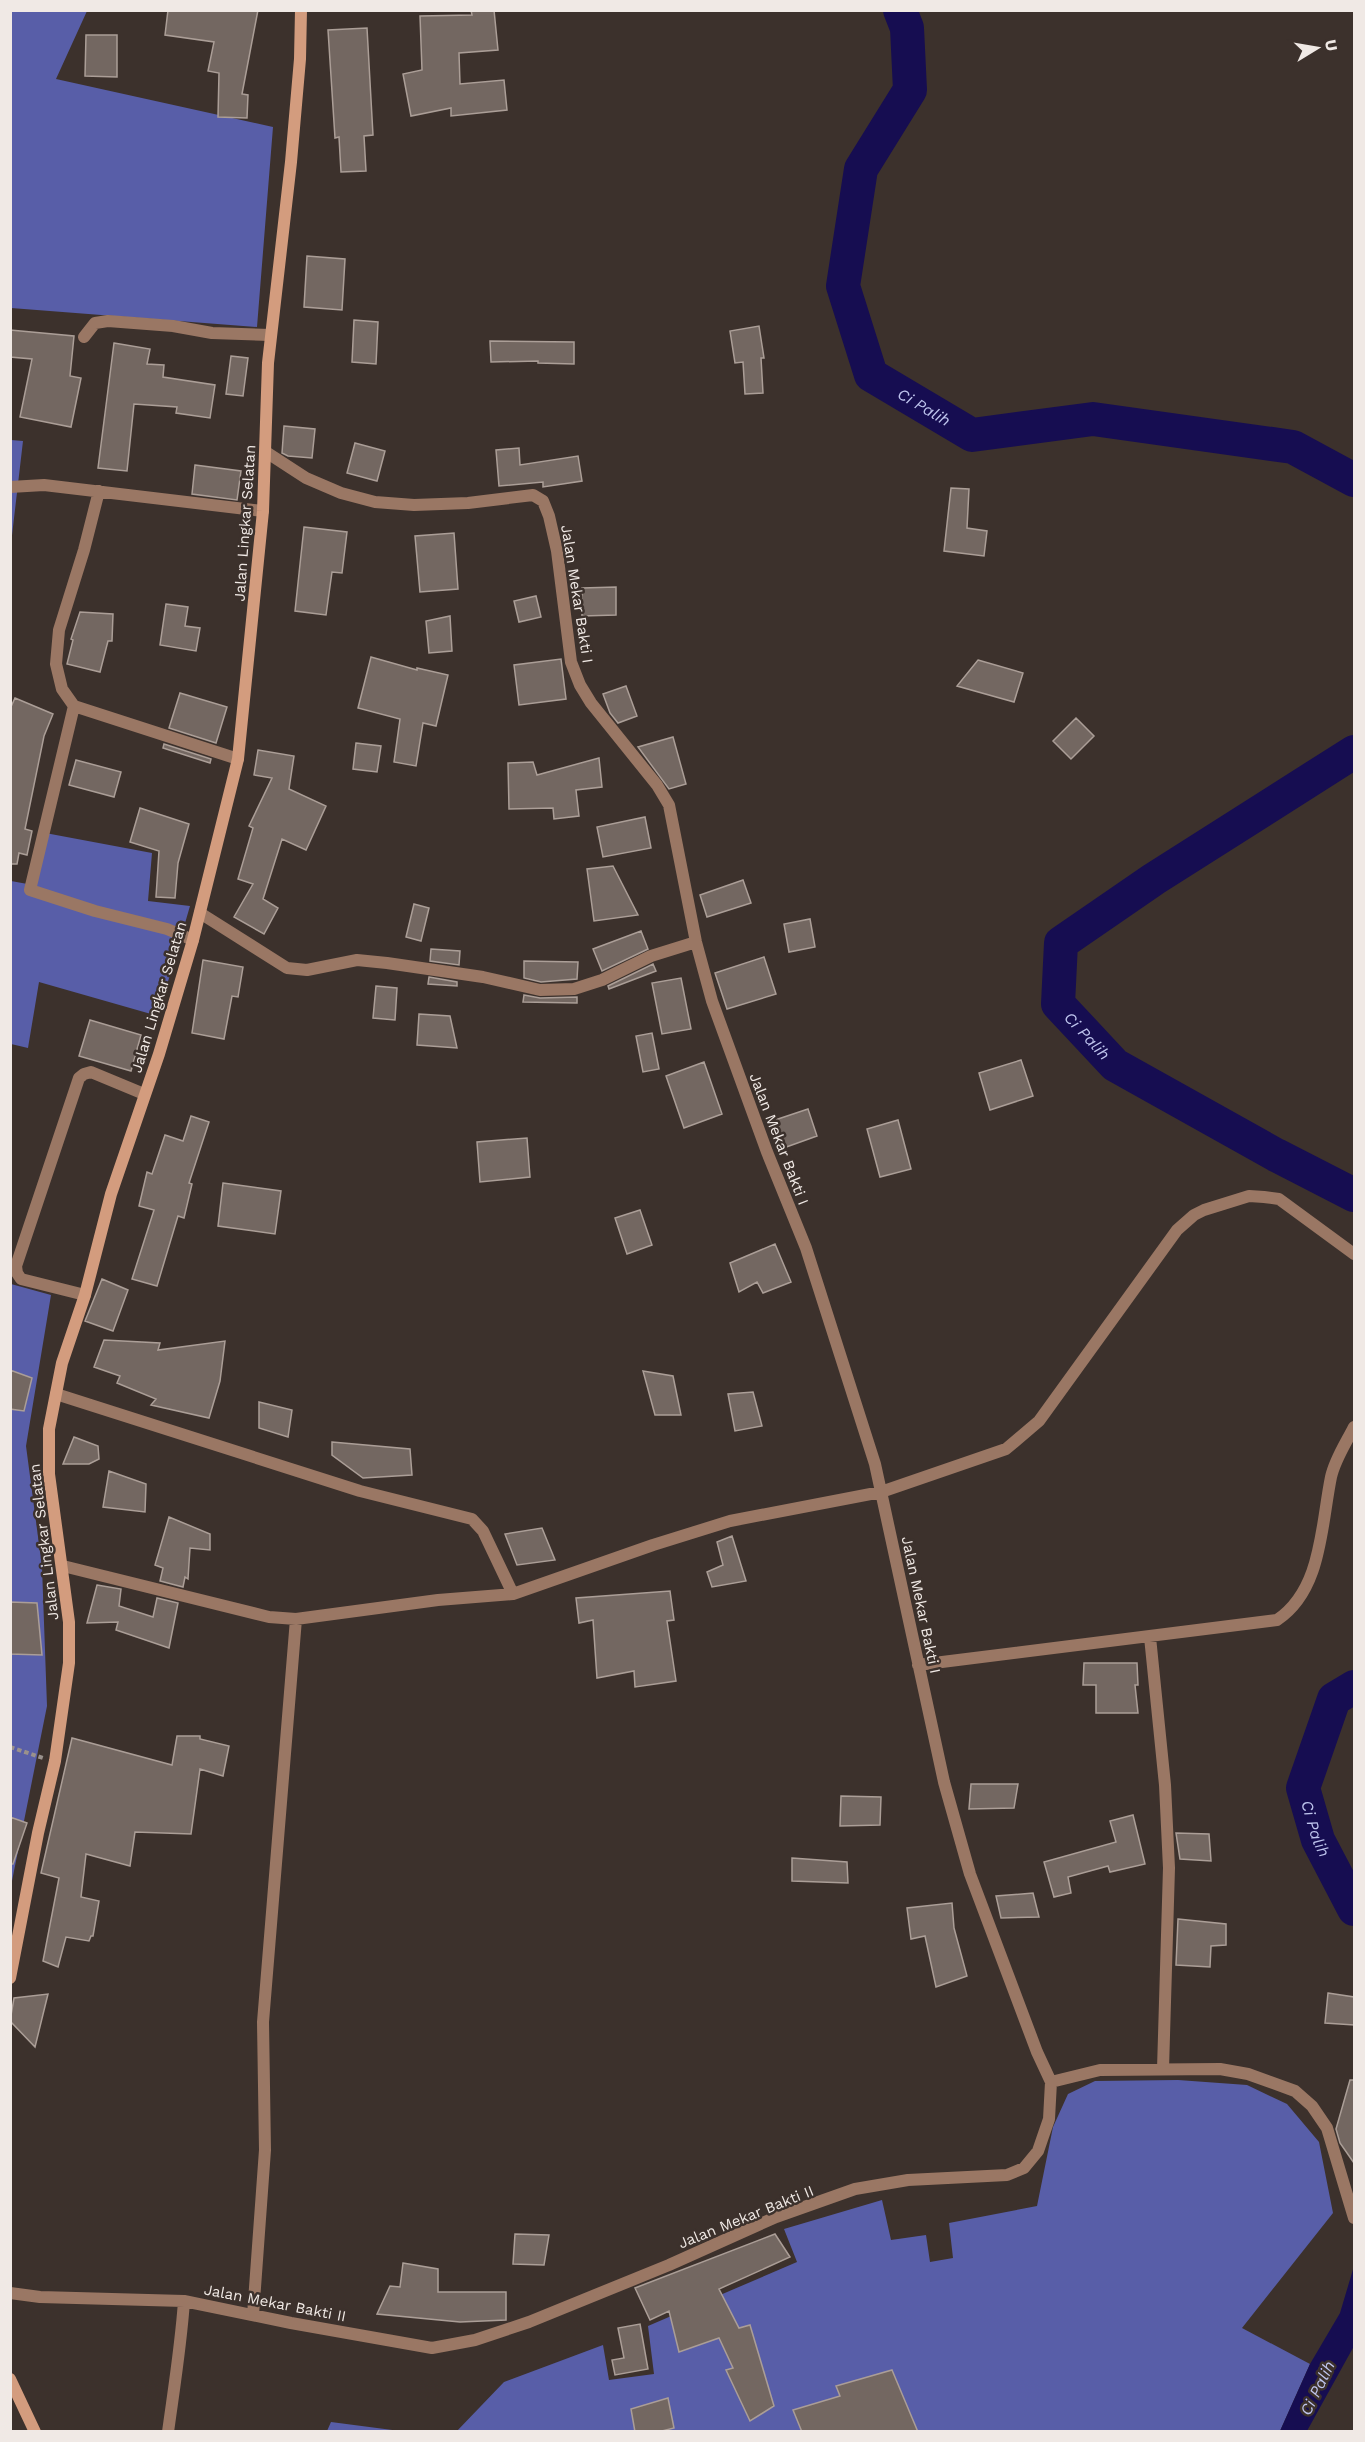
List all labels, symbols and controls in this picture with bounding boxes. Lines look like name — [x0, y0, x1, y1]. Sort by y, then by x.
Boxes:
north arrow — [1287, 18, 1347, 78]
text: U — [1321, 38, 1342, 53]
water label: Ci Palih — [894, 384, 954, 430]
street label: Jalan Lingkar Selatan — [231, 444, 259, 602]
street label: Jalan Mekar Bakti I — [557, 524, 597, 664]
street label: Jalan Lingkar Selatan — [127, 919, 191, 1075]
water label: Ci Palih — [1060, 1008, 1114, 1064]
street label: Jalan Mekar Bakti I — [746, 1070, 812, 1208]
street label: Jalan Lingkar Selatan — [25, 1463, 63, 1621]
street label: Jalan Mekar Bakti I — [898, 1535, 944, 1675]
water label: Ci Palih — [1297, 1798, 1334, 1860]
street label: Jalan Mekar Bakti II — [676, 2182, 816, 2252]
street label: Jalan Mekar Bakti II — [202, 2280, 348, 2326]
water label: Ci Palih — [1296, 2358, 1339, 2419]

